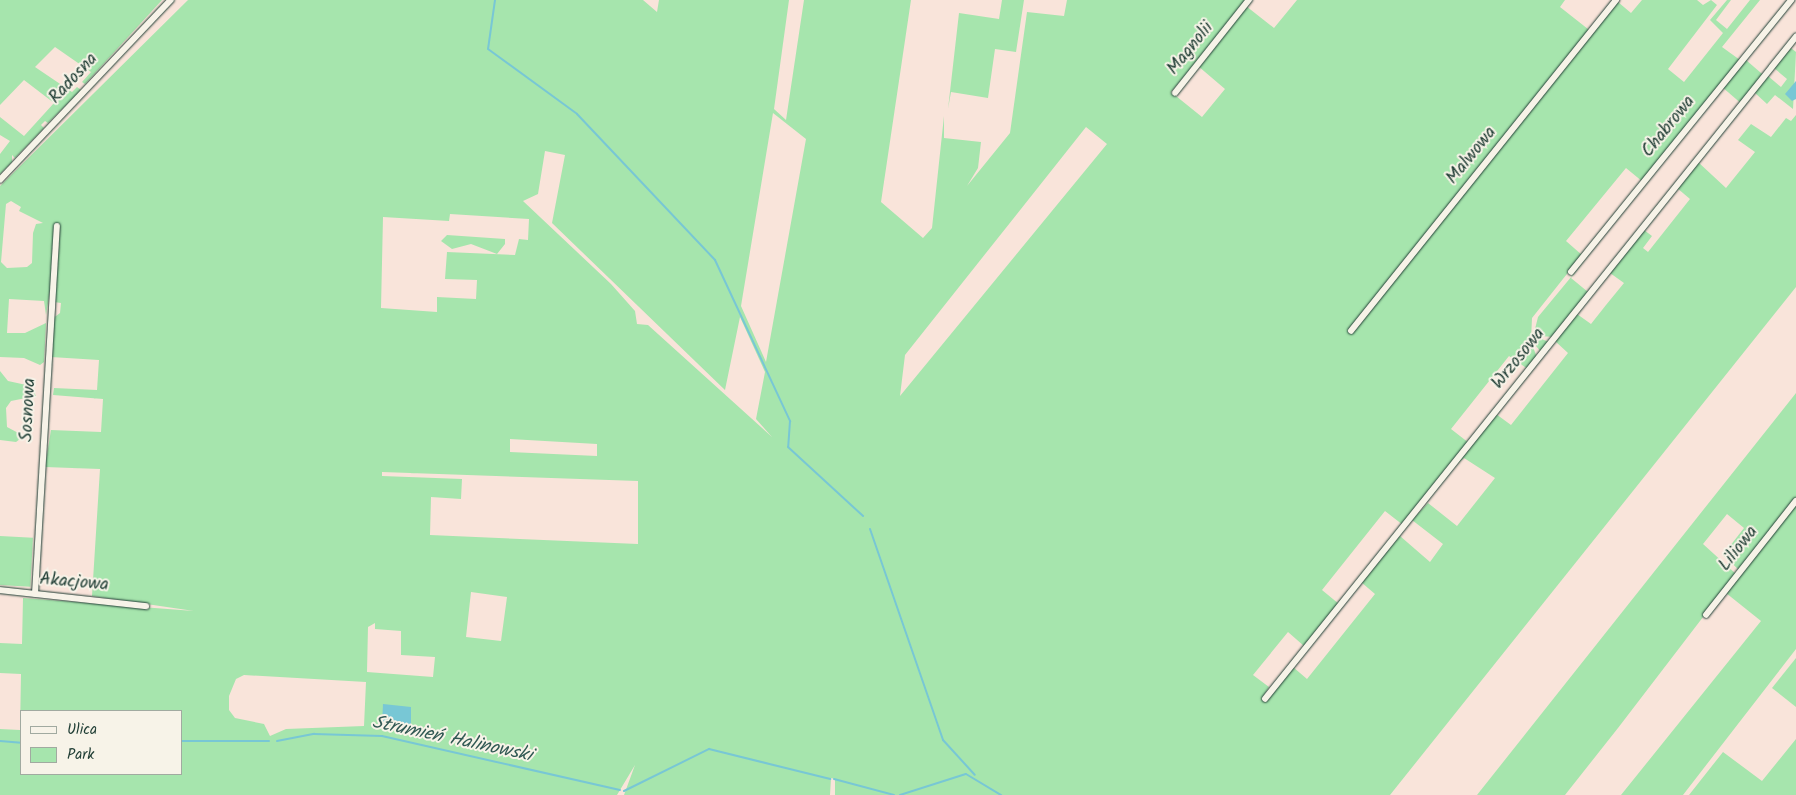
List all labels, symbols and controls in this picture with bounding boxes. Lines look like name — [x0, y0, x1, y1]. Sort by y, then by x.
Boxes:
street label: Magnolii — [1163, 18, 1219, 80]
street label: Radosna — [45, 49, 103, 109]
street label: Chabrowa — [1638, 92, 1700, 162]
street label: Malwowa — [1442, 123, 1502, 189]
street label: Wrzosowa — [1488, 324, 1550, 394]
street label: Sosnowa — [17, 378, 41, 442]
street label: Liliowa — [1715, 522, 1763, 576]
street label: Akacjowa — [39, 569, 109, 597]
legend — [20, 710, 182, 775]
water label: Strumień Halinowski — [370, 712, 534, 768]
text: Ulica — [67, 718, 97, 742]
text: Park — [67, 743, 94, 767]

